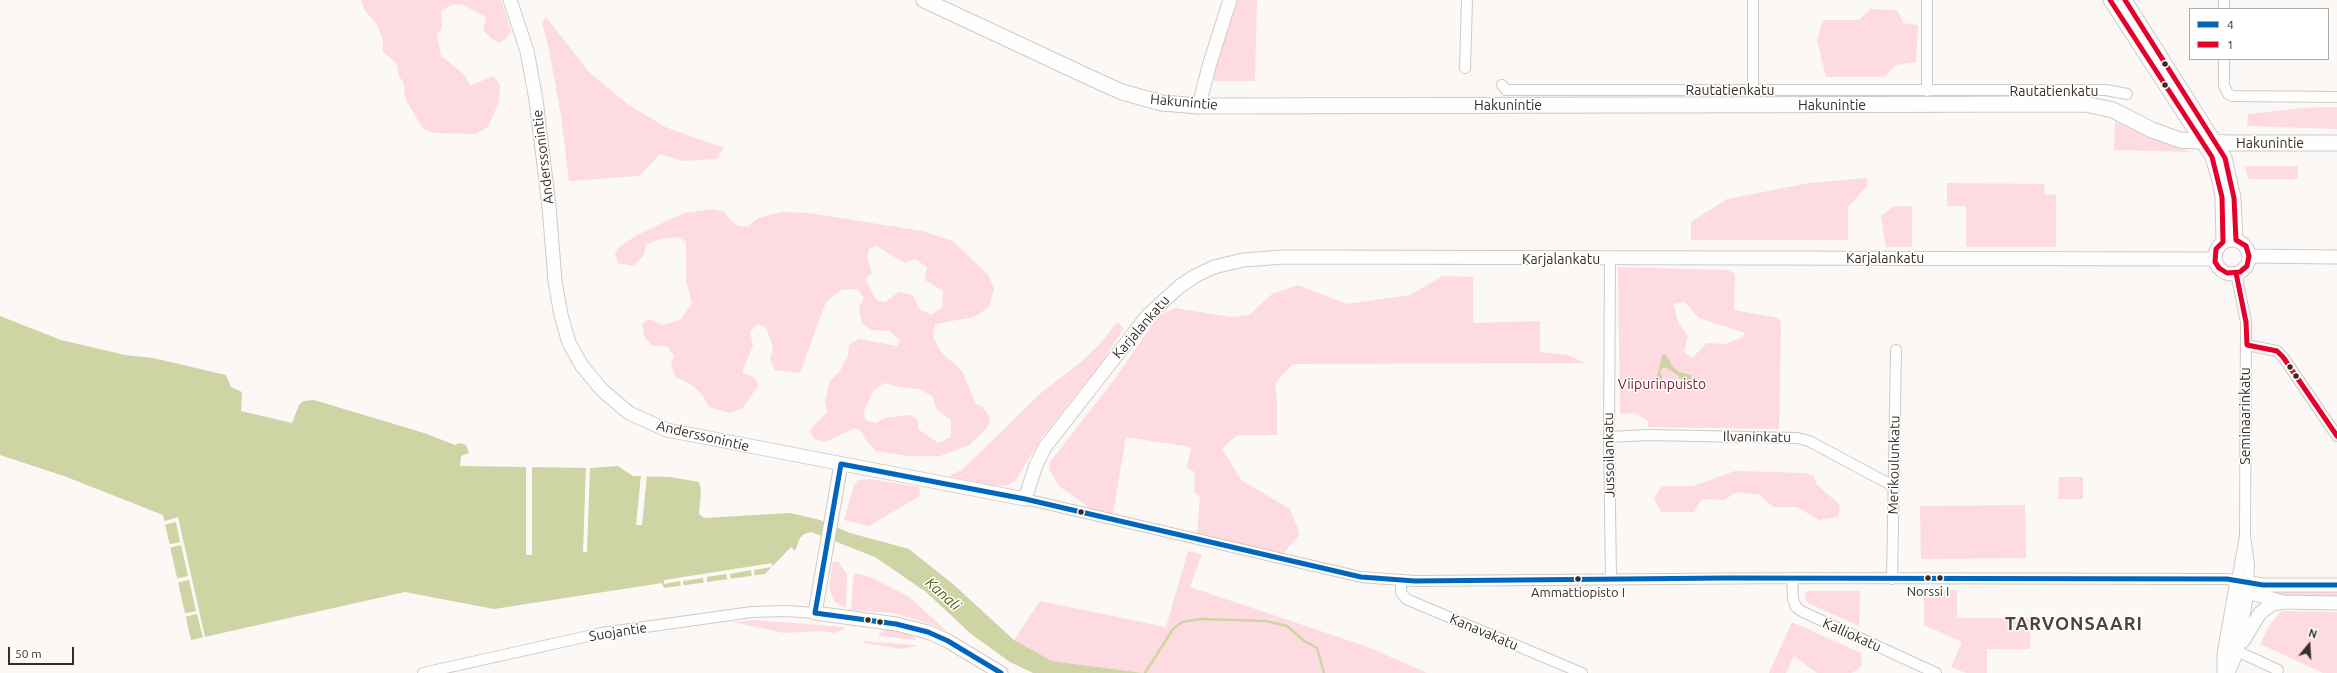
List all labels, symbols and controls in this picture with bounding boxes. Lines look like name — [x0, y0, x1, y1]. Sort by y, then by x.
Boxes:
legend — [2189, 8, 2329, 60]
text: 4 — [2227, 18, 2234, 31]
text: 1 — [2227, 38, 2234, 51]
unlabelled marker — [2160, 59, 2170, 69]
unlabelled marker — [2160, 80, 2170, 90]
street label: Rautatienkatu — [1686, 82, 1774, 98]
street label: Rautatienkatu — [2010, 83, 2098, 99]
street label: Hakunintie — [1149, 91, 1219, 113]
street label: Hakunintie — [1474, 97, 1542, 113]
street label: Hakunintie — [1798, 97, 1866, 113]
street label: Anderssonintie — [529, 109, 557, 205]
street label: Hakunintie — [2236, 135, 2304, 151]
street label: Karjalankatu — [1846, 250, 1924, 266]
street label: Karjalankatu — [1522, 251, 1600, 267]
street label: Karjalankatu — [1109, 292, 1173, 362]
unlabelled marker — [2285, 362, 2295, 372]
street label: Seminaarinkatu — [2237, 367, 2253, 465]
unlabelled marker — [2291, 371, 2301, 381]
park label: Viipurinpuisto — [1618, 376, 1706, 392]
street label: Jussoilankatu — [1600, 412, 1618, 498]
street label: Merikoulunkatu — [1885, 415, 1903, 515]
street label: Anderssonintie — [655, 417, 751, 455]
street label: Ilvaninkatu — [1723, 428, 1791, 446]
unlabelled marker — [1076, 507, 1086, 517]
marker: Norssi I — [1923, 573, 1933, 583]
unlabelled marker — [1935, 573, 1945, 583]
water label: Kanali — [922, 574, 964, 614]
marker: Ammattiopisto I — [1573, 574, 1583, 584]
place label: Norssi I — [1907, 584, 1949, 600]
place label: Ammattiopisto I — [1531, 585, 1625, 601]
street label: Kanavakatu — [1447, 610, 1521, 654]
district label: TARVONSAARI — [2005, 613, 2143, 635]
unlabelled marker — [863, 615, 873, 625]
street label: Kalliokatu — [1820, 615, 1884, 655]
unlabelled marker — [875, 617, 885, 627]
street label: Suojantie — [588, 619, 648, 645]
north arrow — [2289, 625, 2329, 665]
text: N — [2307, 627, 2318, 641]
scale bar — [10, 639, 76, 665]
text: 50 m — [15, 647, 42, 660]

